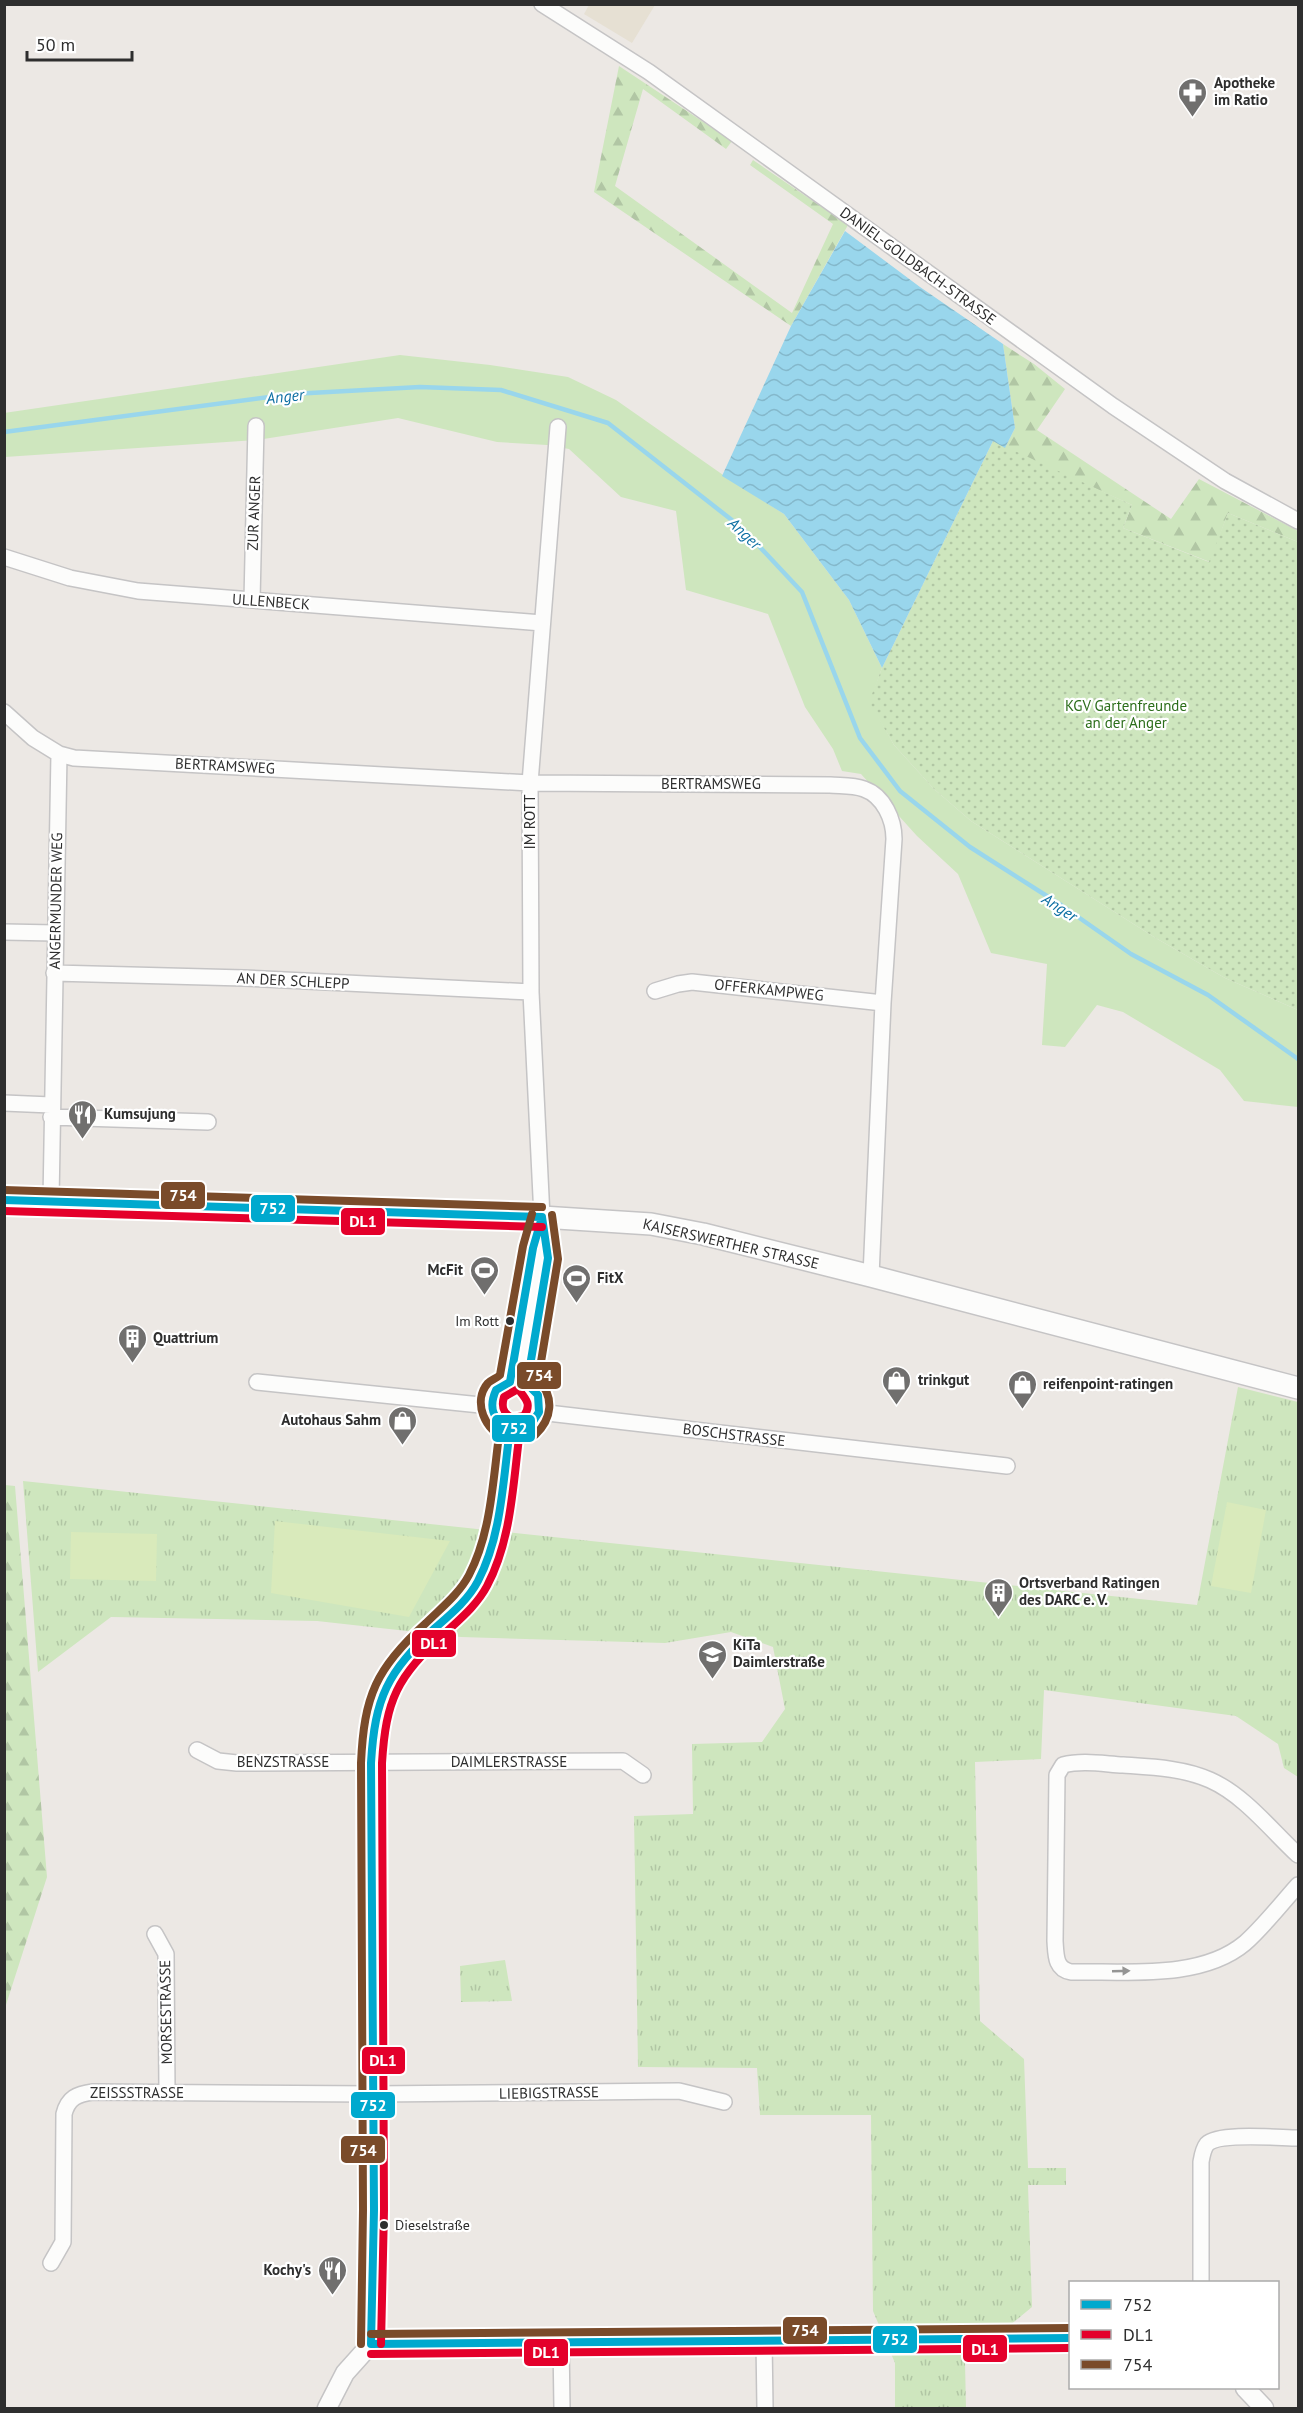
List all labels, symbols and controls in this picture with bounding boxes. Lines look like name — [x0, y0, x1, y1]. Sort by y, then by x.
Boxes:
scale bar — [27, 24, 132, 62]
text: 50 m — [36, 33, 75, 56]
place label: Apotheke im Ratio — [1214, 73, 1275, 109]
pharmacy icon: Apotheke im Ratio — [1177, 76, 1209, 118]
street label: DANIEL-GOLDBACH-STRASSE — [836, 203, 1000, 329]
water label: Anger — [264, 384, 307, 408]
street label: ZUR ANGER — [243, 475, 264, 551]
water label: Anger — [724, 512, 767, 554]
street label: ULLENBECK — [231, 589, 311, 614]
park label: KGV Gartenfreunde an der Anger — [1065, 696, 1187, 732]
street label: BERTRAMSWEG — [175, 753, 275, 778]
street label: BERTRAMSWEG — [661, 774, 761, 793]
street label: IM ROTT — [520, 794, 539, 850]
street label: ANGERMUNDER WEG — [45, 832, 66, 970]
water label: Anger — [1038, 888, 1083, 927]
street label: AN DER SCHLEPP — [236, 968, 350, 993]
street label: OFFERKAMPWEG — [713, 974, 825, 1005]
restaurant icon: Kumsujung — [67, 1098, 99, 1140]
place label: Kumsujung — [104, 1104, 176, 1123]
line badge: 754 — [160, 1181, 206, 1210]
text: 754 — [169, 1185, 197, 1205]
line badge: 752 — [250, 1194, 296, 1223]
text: 752 — [259, 1198, 287, 1218]
line badge: DL1 — [340, 1207, 386, 1236]
text: DL1 — [349, 1211, 377, 1231]
street label: KAISERSWERTHER STRASSE — [641, 1214, 821, 1273]
sports icon: McFit — [468, 1254, 500, 1296]
place label: McFit — [428, 1260, 464, 1279]
sports icon: FitX — [560, 1262, 592, 1304]
place label: FitX — [597, 1268, 624, 1287]
place label: Im Rott — [455, 1312, 499, 1330]
marker: Im Rott — [504, 1315, 516, 1327]
building icon: Quattrium — [116, 1322, 148, 1364]
place label: Quattrium — [153, 1328, 218, 1347]
line badge: 754 — [516, 1361, 562, 1390]
shop icon: trinkgut — [881, 1364, 913, 1406]
text: 754 — [525, 1365, 553, 1385]
shop icon: reifenpoint-ratingen — [1006, 1368, 1038, 1410]
place label: trinkgut — [918, 1370, 970, 1389]
place label: reifenpoint-ratingen — [1043, 1374, 1173, 1393]
shop icon: Autohaus Sahm — [386, 1404, 418, 1446]
place label: Autohaus Sahm — [281, 1410, 381, 1429]
line badge: 752 — [491, 1414, 536, 1443]
text: 752 — [500, 1418, 528, 1438]
street label: BOSCHSTRASSE — [682, 1419, 786, 1450]
place label: Ortsverband Ratingen des DARC e. V. — [1019, 1573, 1160, 1609]
building icon: Ortsverband Ratingen des DARC e. V. — [982, 1576, 1014, 1618]
line badge: DL1 — [411, 1629, 457, 1658]
text: DL1 — [420, 1633, 448, 1653]
place label: KiTa Daimlerstraße — [733, 1635, 825, 1671]
school or university icon: KiTa Daimlerstraße — [696, 1638, 728, 1680]
street label: BENZSTRASSE — [237, 1752, 329, 1771]
street label: DAIMLERSTRASSE — [451, 1752, 567, 1771]
street label: MORSESTRASSE — [155, 1960, 176, 2064]
one-way arrow — [1111, 1966, 1130, 1976]
line badge: DL1 — [361, 2046, 406, 2075]
text: DL1 — [369, 2050, 397, 2070]
street label: LIEBIGSTRASSE — [499, 2082, 599, 2103]
street label: ZEISSSTRASSE — [90, 2083, 184, 2102]
line badge: 752 — [350, 2091, 396, 2119]
text: 752 — [359, 2095, 387, 2115]
line badge: 754 — [340, 2135, 386, 2164]
text: 754 — [349, 2140, 377, 2160]
place label: Dieselstraße — [395, 2216, 470, 2234]
marker: Dieselstraße — [378, 2219, 390, 2231]
restaurant icon: Kochy's — [316, 2254, 348, 2296]
place label: Kochy's — [263, 2260, 311, 2279]
legend — [1069, 2281, 1279, 2389]
text: 752 — [1123, 2293, 1152, 2316]
line badge: 754 — [782, 2316, 828, 2345]
text: 754 — [791, 2320, 819, 2340]
text: DL1 — [1123, 2323, 1154, 2346]
line badge: 752 — [872, 2325, 918, 2354]
text: 752 — [881, 2329, 909, 2349]
line badge: DL1 — [962, 2334, 1008, 2363]
line badge: DL1 — [523, 2338, 569, 2367]
text: DL1 — [971, 2339, 999, 2359]
text: DL1 — [532, 2342, 560, 2362]
text: 754 — [1123, 2353, 1153, 2376]

